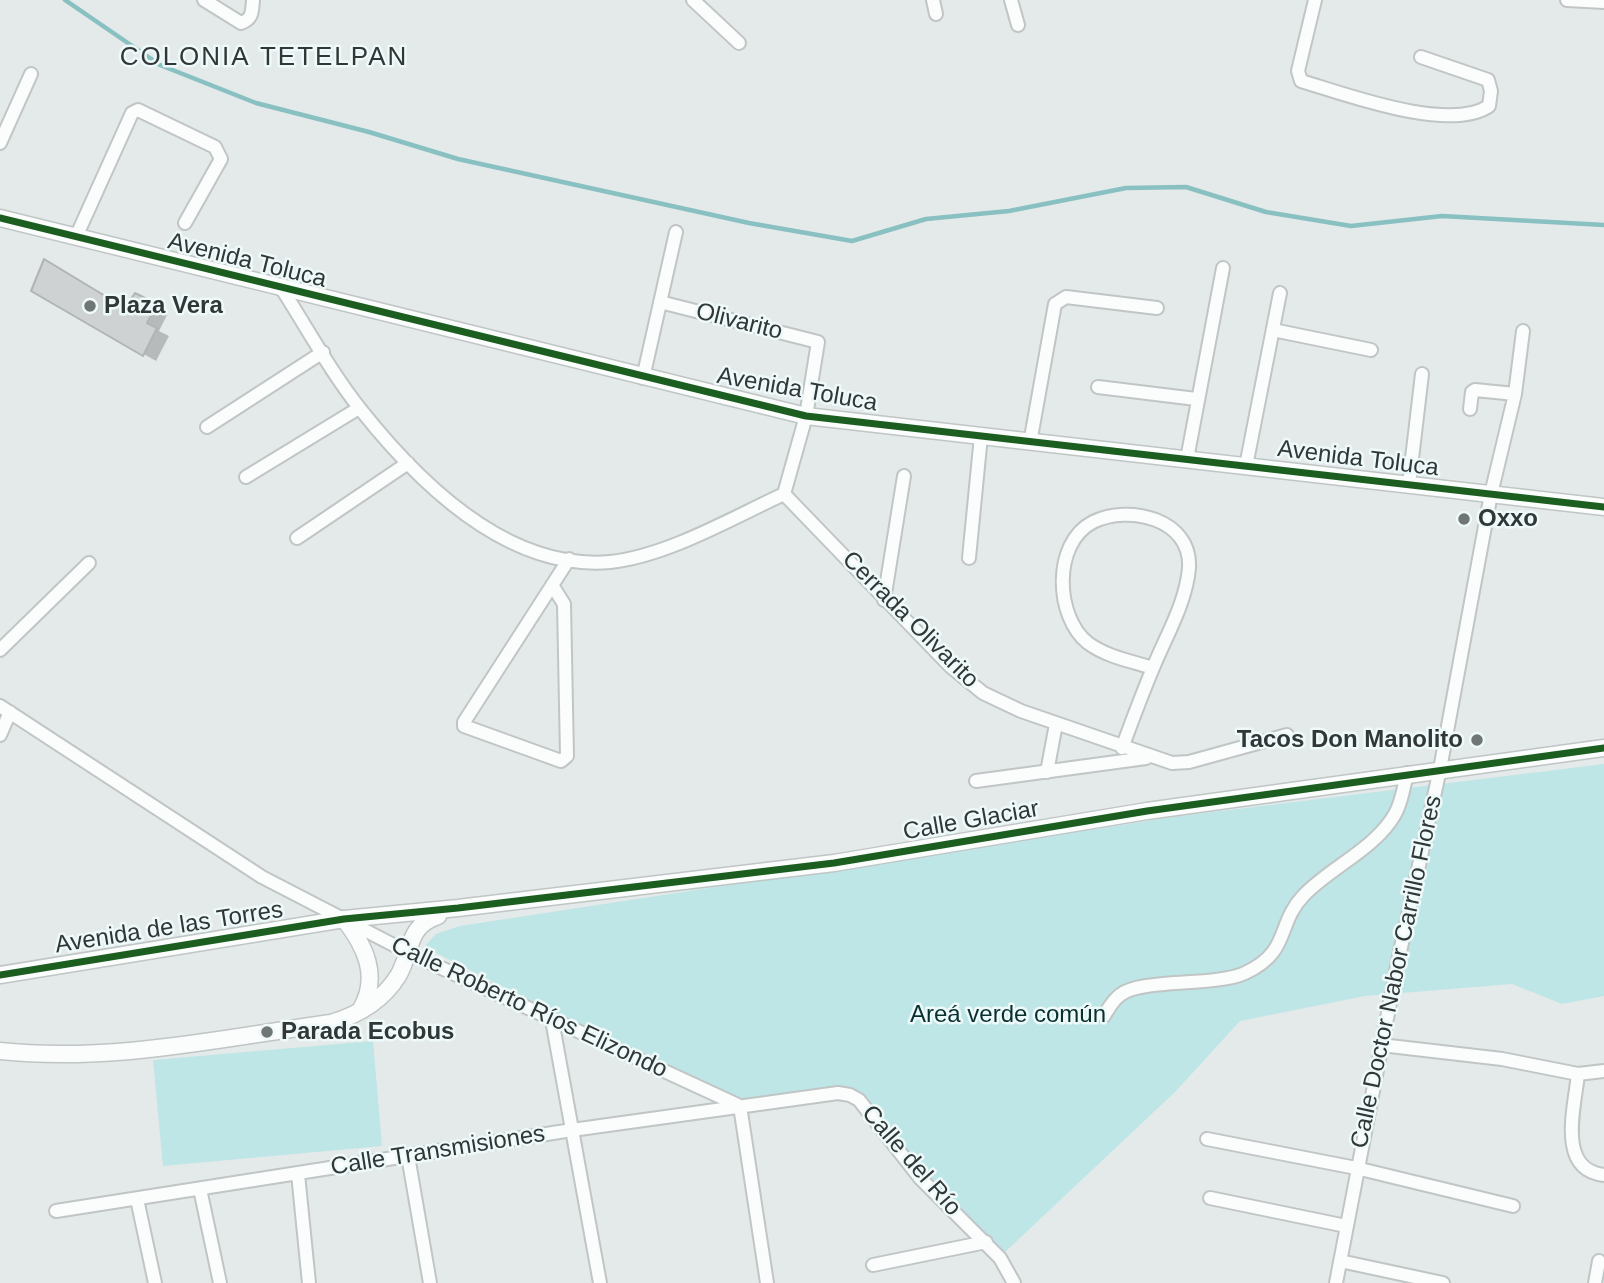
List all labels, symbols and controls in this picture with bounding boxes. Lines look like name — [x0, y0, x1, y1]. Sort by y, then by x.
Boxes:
district label: COLONIA TETELPAN — [122, 42, 406, 74]
street label: Avenida Toluca — [165, 227, 329, 295]
place label: Plaza Vera — [104, 292, 223, 320]
street label: Olivarito — [693, 297, 785, 347]
marker: Plaza Vera — [82, 298, 98, 314]
street label: Avenida Toluca — [715, 362, 879, 418]
street label: Avenida Toluca — [1276, 435, 1440, 483]
place label: Oxxo — [1478, 505, 1538, 533]
marker: Oxxo — [1456, 511, 1472, 527]
street label: Cerrada Olivarito — [836, 546, 984, 694]
place label: Tacos Don Manolito — [1237, 726, 1463, 754]
marker: Tacos Don Manolito — [1469, 732, 1485, 748]
street label: Calle Doctor Nabor Carrillo Flores — [1345, 793, 1449, 1151]
street label: Calle Glaciar — [901, 795, 1041, 847]
street label: Avenida de las Torres — [53, 896, 285, 960]
street label: Calle Roberto Ríos Elizondo — [386, 931, 672, 1085]
park label: Areá verde común — [910, 1001, 1106, 1029]
place label: Parada Ecobus — [281, 1018, 454, 1046]
marker: Parada Ecobus — [259, 1024, 275, 1040]
street label: Calle del Río — [855, 1100, 967, 1222]
street label: Calle Transmisiones — [329, 1120, 547, 1182]

